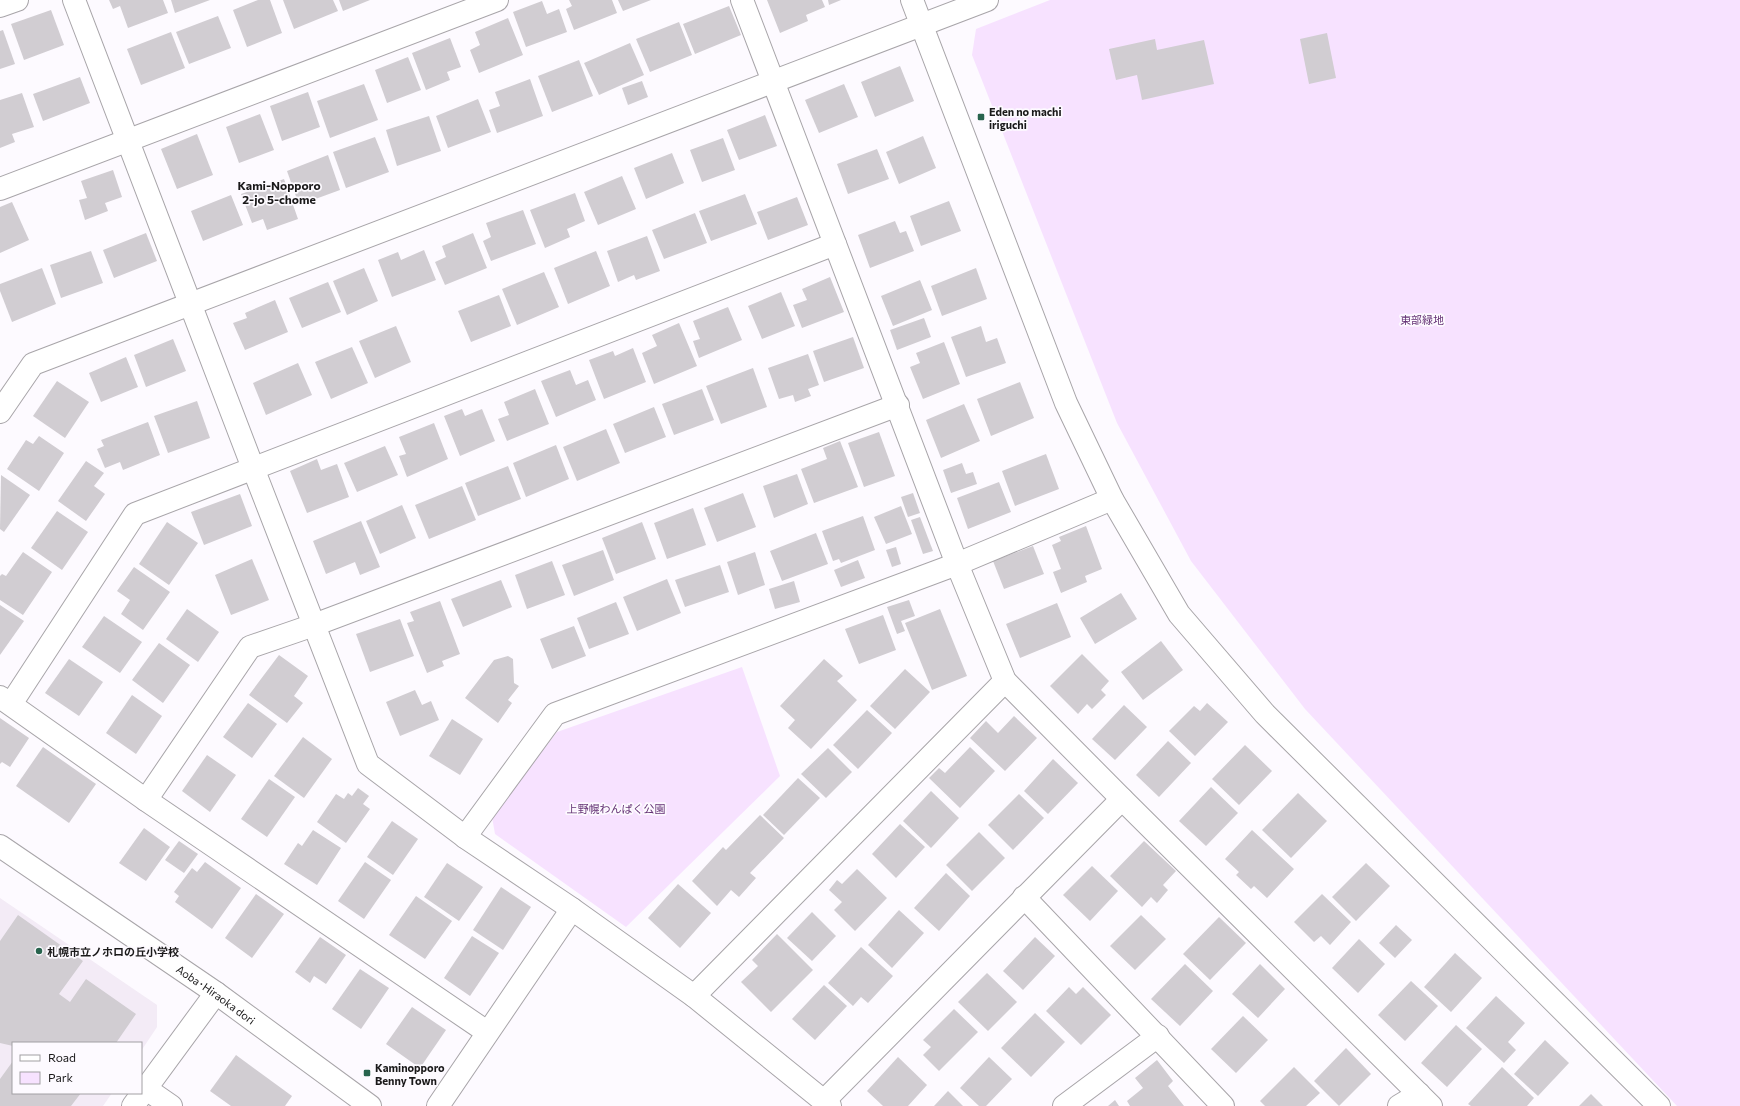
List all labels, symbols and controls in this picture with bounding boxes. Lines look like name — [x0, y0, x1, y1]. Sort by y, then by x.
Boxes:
place label: Eden no machi iriguchi — [989, 105, 1061, 131]
marker: Eden no machi iriguchi — [976, 112, 986, 122]
district label: Kami-Nopporo 2-jo 5-chome — [237, 178, 321, 206]
park label: 東部緑地 — [1400, 313, 1444, 326]
park label: 上野幌わんぱく公園 — [567, 802, 666, 815]
place label: 札幌市立ノホロの丘小学校 — [47, 945, 179, 958]
marker: 札幌市立ノホロの丘小学校 — [34, 946, 44, 956]
street label: Aoba･Hiraoka dori — [174, 962, 258, 1026]
legend — [12, 1042, 142, 1094]
text: Road — [48, 1050, 76, 1064]
place label: Kaminopporo Benny Town — [375, 1061, 445, 1087]
marker: Kaminopporo Benny Town — [362, 1068, 372, 1078]
text: Park — [48, 1070, 74, 1084]

